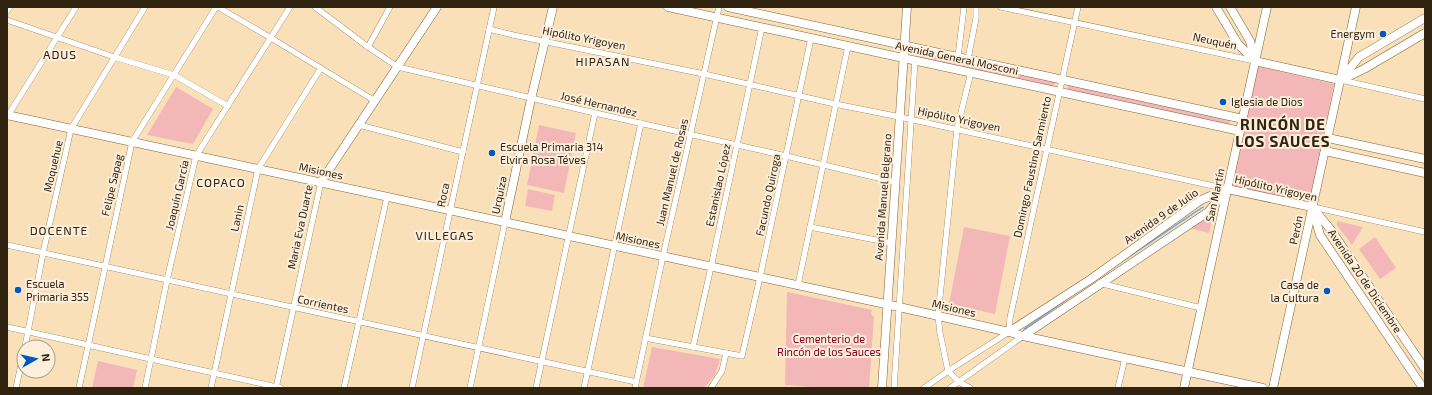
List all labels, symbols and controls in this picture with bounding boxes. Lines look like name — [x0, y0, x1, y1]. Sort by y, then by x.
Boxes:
street label: Hipólito Yrigoyen — [541, 23, 627, 52]
place label: Energym — [1331, 27, 1375, 40]
street label: Neuquén — [1192, 29, 1238, 52]
marker: Energym — [1378, 29, 1388, 39]
street label: Avenida General Mosconi — [894, 38, 1020, 77]
district label: ADUS — [43, 47, 77, 61]
district label: HIPASAN — [576, 54, 630, 68]
street label: José Hernandez — [560, 88, 639, 119]
street label: Domingo Faustino Sarmiento — [1010, 95, 1053, 239]
place label: Iglesia de Dios — [1231, 95, 1303, 108]
marker: Iglesia de Dios — [1218, 97, 1228, 107]
street label: Hipólito Yrigoyen — [916, 103, 1002, 134]
district label: RINCÓN DE LOS SAUCES — [1235, 115, 1331, 150]
street label: Juan Manuel de Rosas — [653, 117, 690, 227]
street label: Avenida Manuel Belgrano — [872, 133, 893, 261]
street label: Moquehue — [40, 139, 65, 193]
place label: Escuela Primaria 314 Elvira Rosa Téves — [500, 140, 603, 166]
street label: Estanislao López — [702, 142, 733, 228]
marker: Escuela Primaria 314 Elvira Rosa Téves — [487, 148, 497, 158]
street label: Felipe Sapag — [98, 153, 125, 217]
street label: Facundo Quiroga — [752, 153, 784, 237]
street label: Joaquín García — [162, 159, 191, 231]
street label: Misiones — [298, 159, 345, 182]
street label: San Martín — [1202, 167, 1227, 223]
street label: Hipólito Yrigoyen — [1234, 172, 1319, 203]
district label: COPACO — [196, 175, 246, 189]
street label: Urquiza — [488, 175, 509, 215]
street label: Roca — [434, 182, 451, 208]
street label: Maria Eva Duarte — [284, 183, 315, 270]
street label: Avenida 9 de Julio — [1121, 185, 1200, 246]
street label: Lanin — [227, 203, 246, 233]
street label: Perón — [1286, 214, 1305, 246]
district label: DOCENTE — [30, 223, 88, 237]
street label: Avenida 20 de Diciembre — [1326, 226, 1405, 335]
district label: VILLEGAS — [415, 228, 475, 242]
street label: Misiones — [615, 228, 662, 251]
place label: Escuela Primaria 355 — [26, 277, 89, 303]
place label: Casa de la Cultura — [1271, 278, 1319, 304]
marker: Escuela Primaria 355 — [13, 285, 23, 295]
marker: Casa de la Cultura — [1322, 286, 1332, 296]
street label: Corrientes — [296, 292, 350, 315]
street label: Misiones — [931, 296, 978, 319]
park label: Cementerio de Rincón de los Sauces — [777, 332, 881, 358]
north arrow — [16, 339, 56, 379]
text: N — [39, 353, 53, 362]

